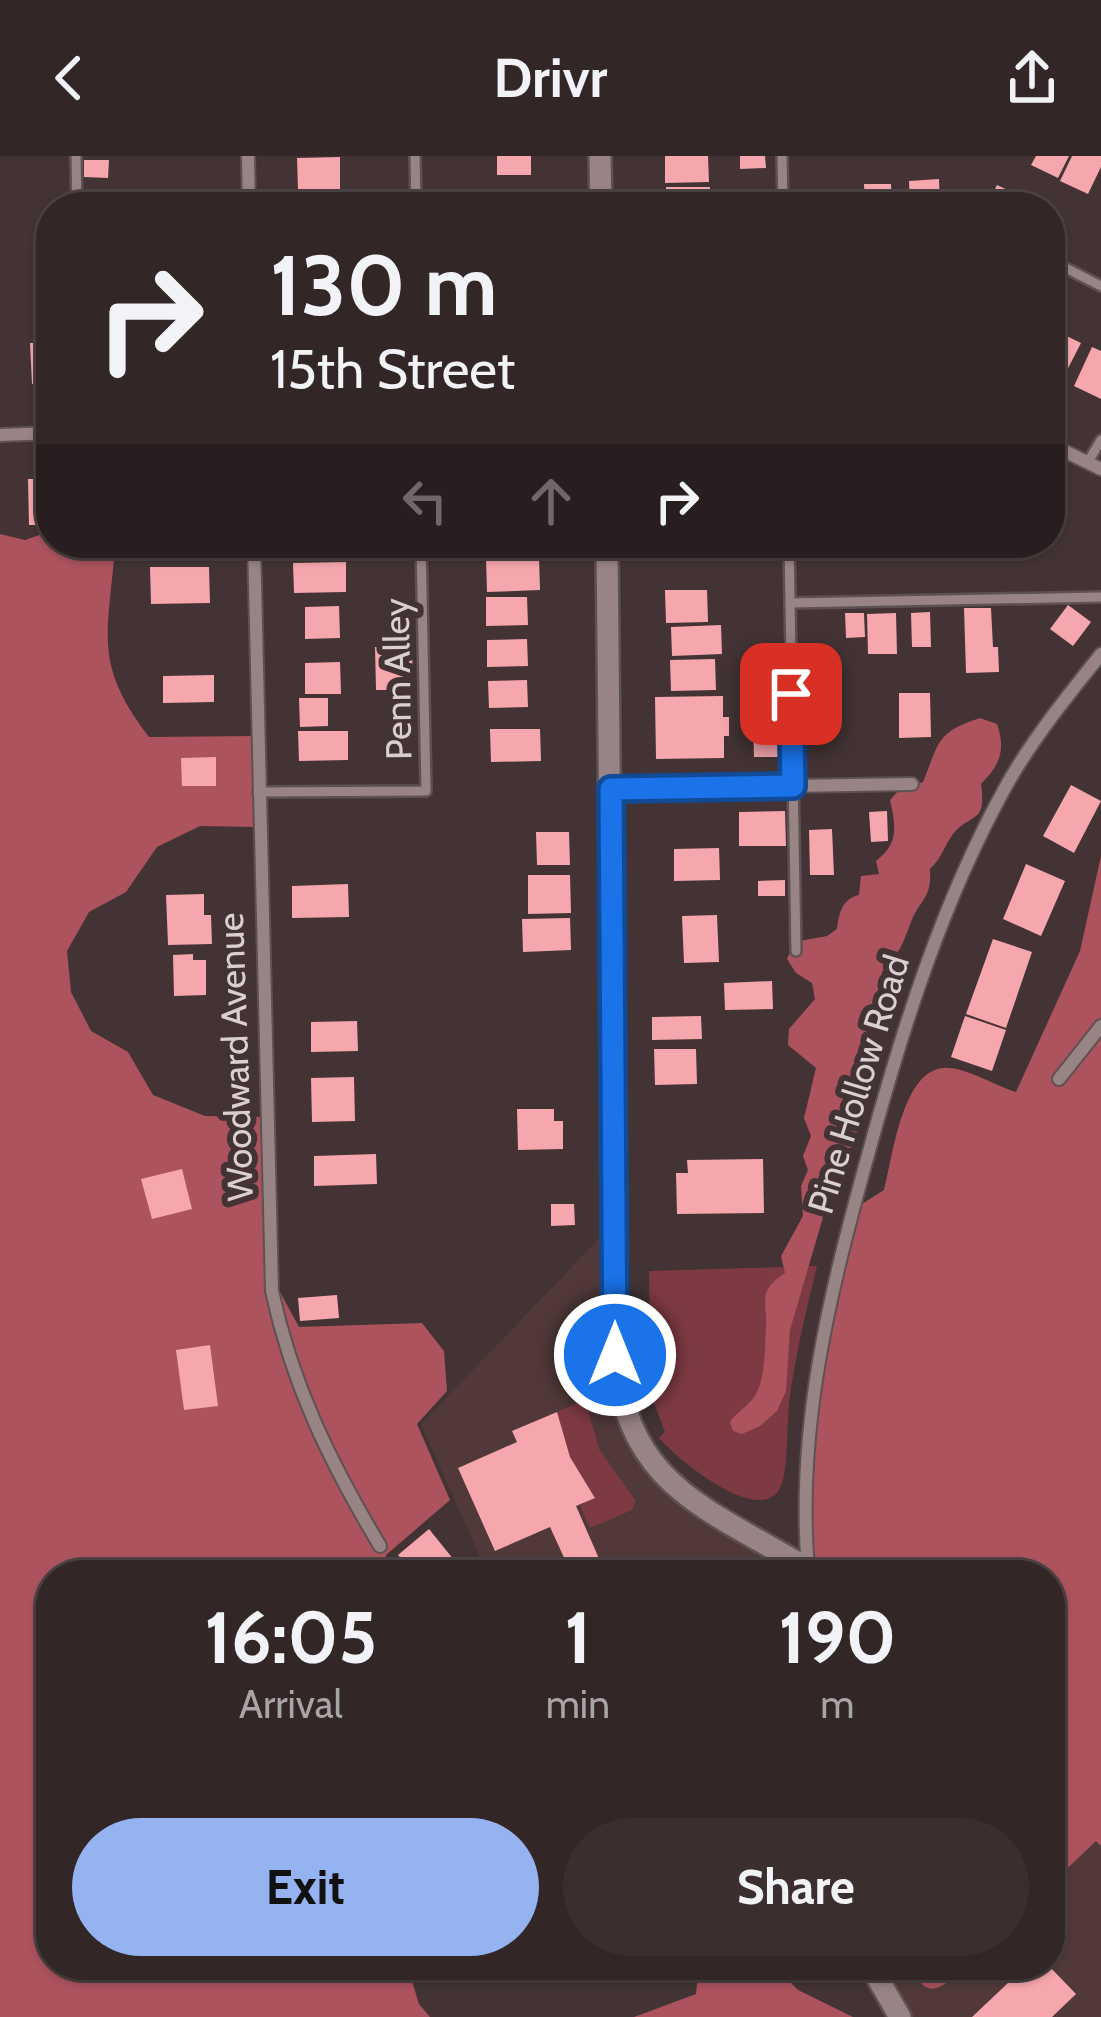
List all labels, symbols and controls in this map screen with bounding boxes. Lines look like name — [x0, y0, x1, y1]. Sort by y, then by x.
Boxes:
icon: back — [36, 45, 102, 111]
text: Drivr — [494, 45, 607, 111]
icon: share — [999, 45, 1065, 111]
text: 130 m — [270, 234, 497, 336]
icon: right — [72, 240, 228, 396]
text: 15th Street — [270, 336, 515, 402]
icon: left — [392, 468, 458, 534]
icon: ahead — [518, 468, 584, 534]
icon: right — [644, 468, 710, 534]
street label: Penn Alley — [374, 598, 420, 760]
pin — [740, 643, 842, 745]
icon: arrive — [758, 661, 824, 727]
street label: Woodward Avenue — [208, 912, 262, 1202]
street label: Pine Hollow Road — [798, 949, 918, 1219]
position arrow — [552, 1292, 678, 1418]
text: 16:05 — [205, 1594, 377, 1681]
text: 1 — [565, 1594, 591, 1681]
text: 190 — [779, 1594, 896, 1681]
text: Arrival — [239, 1680, 343, 1728]
text: min — [546, 1680, 610, 1728]
text: m — [820, 1680, 855, 1728]
button: Exit — [72, 1818, 539, 1956]
button: Share — [563, 1818, 1029, 1956]

